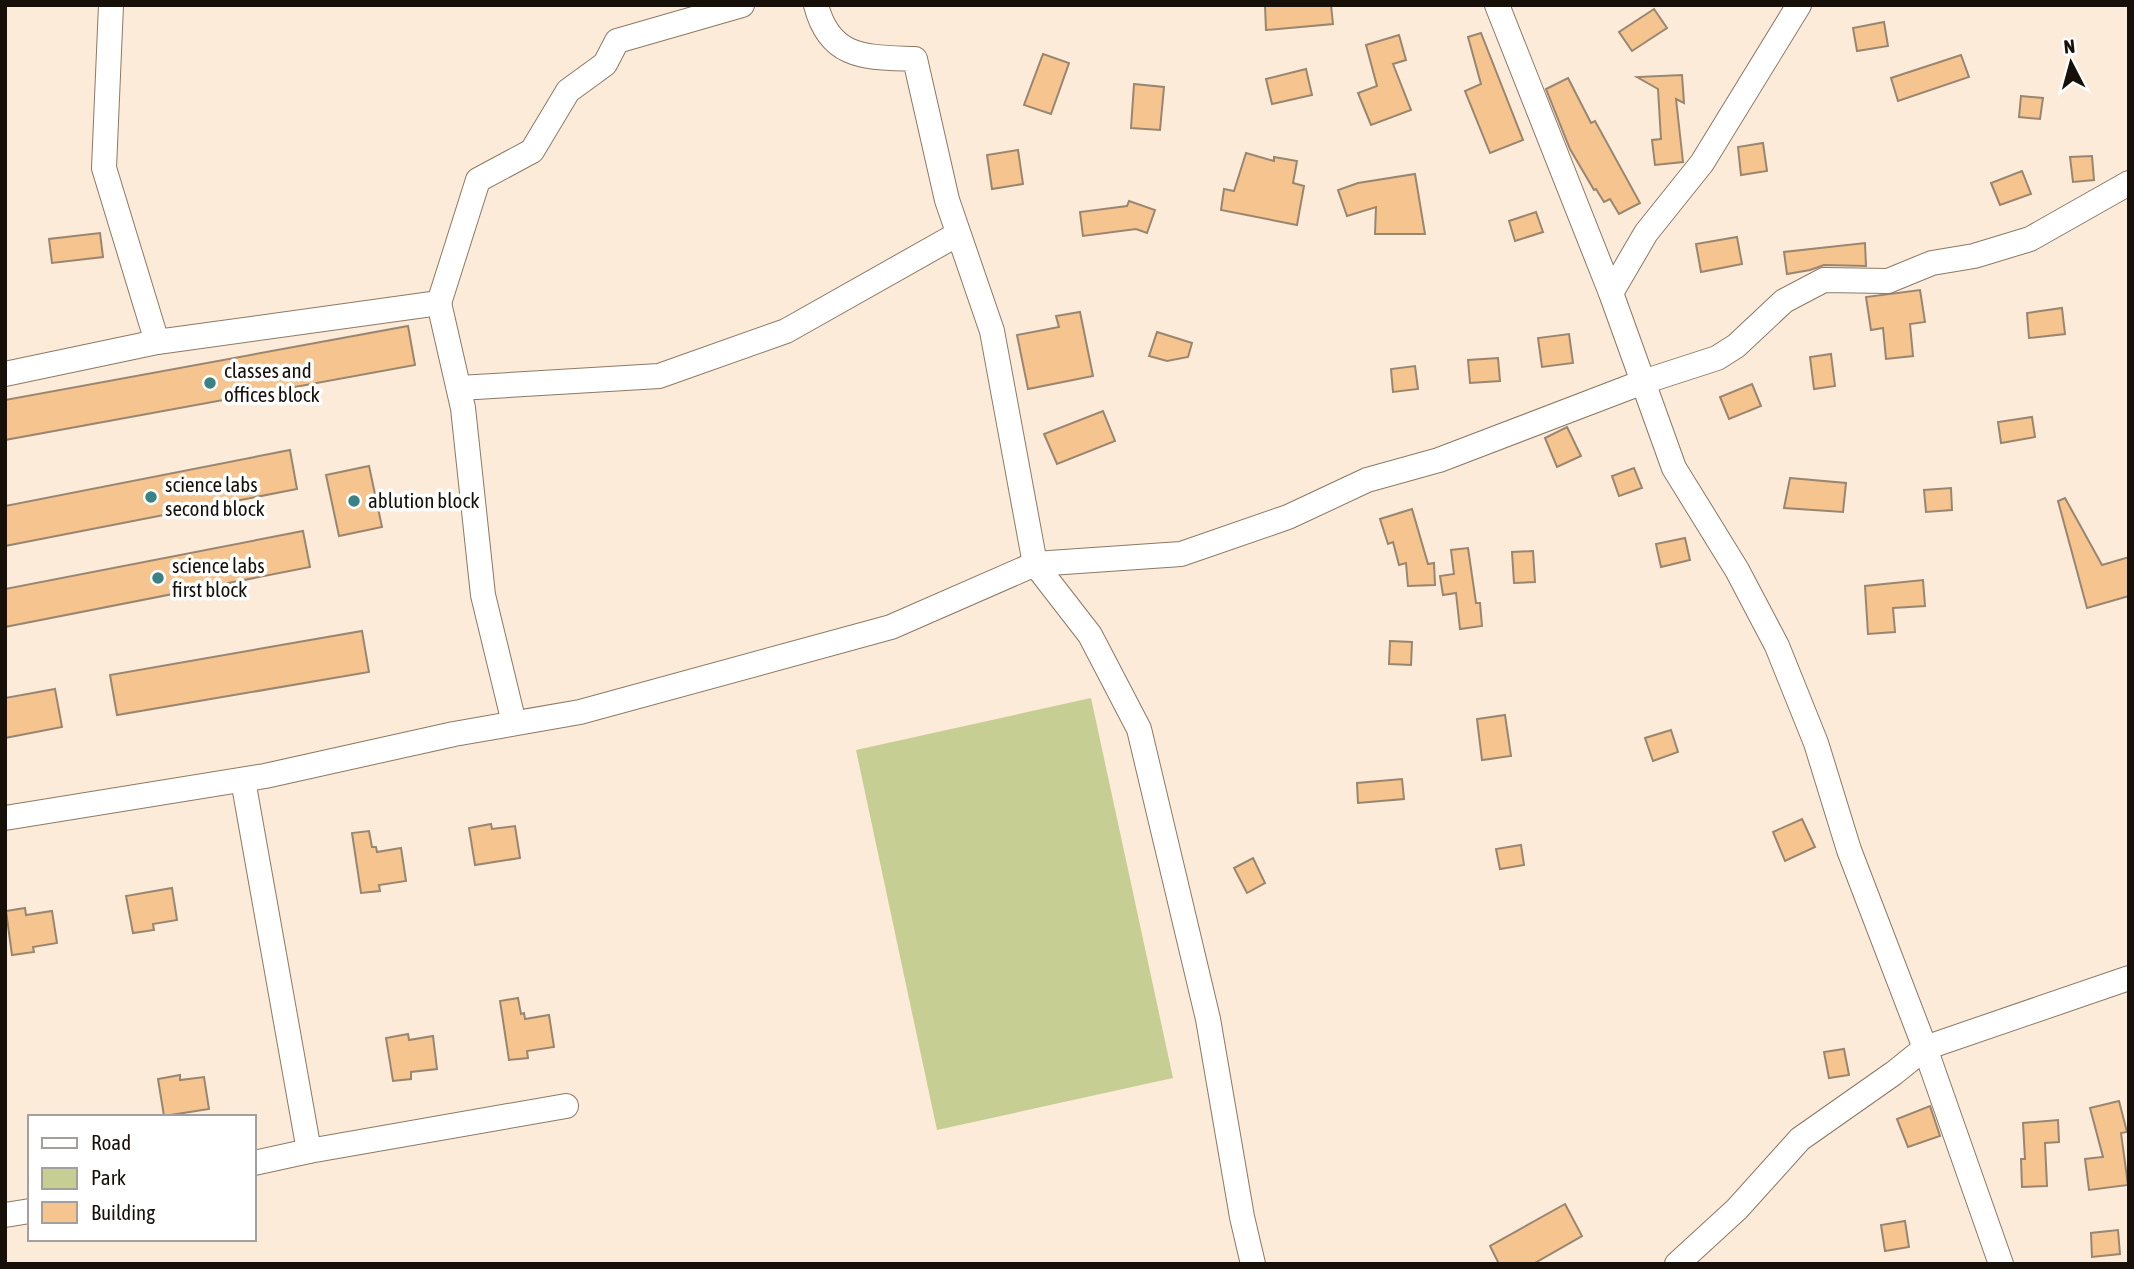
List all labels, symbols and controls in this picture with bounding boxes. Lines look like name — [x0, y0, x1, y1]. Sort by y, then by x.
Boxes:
north arrow — [2036, 28, 2106, 98]
text: N — [2062, 35, 2076, 58]
place label: classes and offices block — [224, 358, 320, 406]
marker: classes and offices block — [202, 375, 218, 391]
place label: science labs second block — [165, 472, 265, 520]
place label: ablution block — [368, 488, 479, 512]
marker: science labs second block — [143, 489, 159, 505]
marker: ablution block — [346, 493, 362, 509]
place label: science labs first block — [172, 553, 265, 601]
marker: science labs first block — [150, 570, 166, 586]
legend — [28, 1115, 256, 1241]
text: Road — [91, 1130, 131, 1154]
text: Park — [91, 1165, 126, 1189]
text: Building — [91, 1200, 155, 1224]

